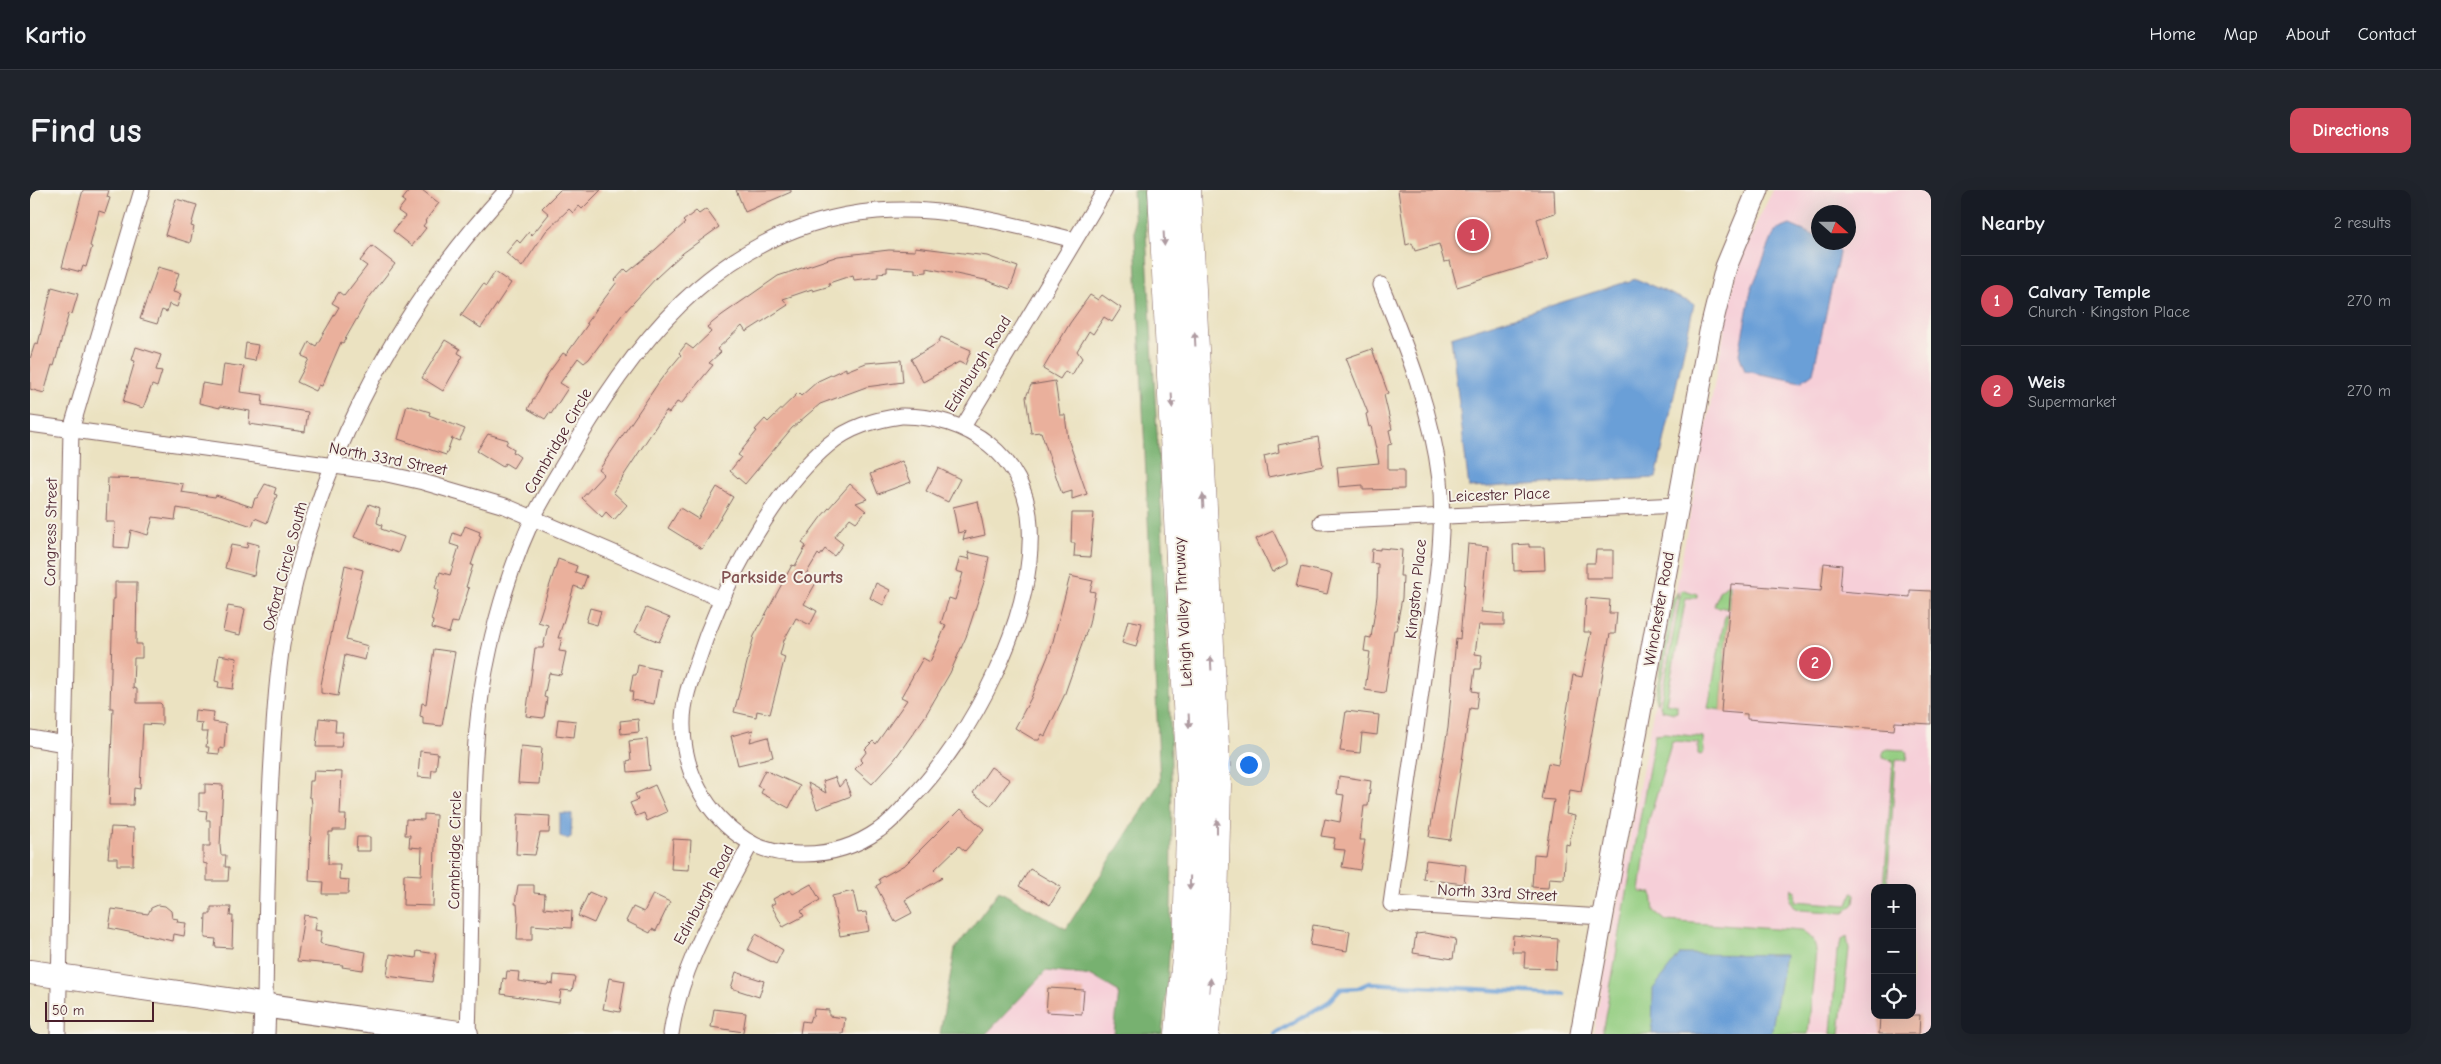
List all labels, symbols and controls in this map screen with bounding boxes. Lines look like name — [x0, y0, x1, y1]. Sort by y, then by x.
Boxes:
text: Kartio — [25, 21, 87, 49]
text: Home — [2149, 24, 2196, 45]
text: Map — [2224, 24, 2258, 45]
text: About — [2286, 24, 2330, 45]
text: Contact — [2358, 24, 2416, 45]
button: Directions — [2290, 108, 2411, 153]
text: Find us — [30, 110, 142, 151]
north arrow — [1811, 205, 1856, 250]
text: Nearby — [1981, 211, 2045, 235]
text: 2 results — [2334, 214, 2391, 232]
pin: 1 — [1457, 216, 1489, 254]
one-way arrow — [1161, 231, 1169, 247]
text: Calvary Temple — [2028, 281, 2151, 303]
text: 1 — [1994, 292, 2000, 310]
text: 270 m — [2347, 292, 2391, 310]
text: Church · Kingston Place — [2028, 303, 2190, 321]
street label: Edinburgh Road — [941, 313, 1015, 415]
one-way arrow — [1190, 330, 1198, 346]
text: Weis — [2028, 371, 2065, 393]
text: 2 — [1993, 382, 2001, 400]
text: 270 m — [2347, 382, 2391, 400]
street label: Cambridge Circle — [521, 385, 595, 497]
one-way arrow — [1169, 393, 1177, 409]
text: Supermarket — [2028, 393, 2116, 411]
street label: North 33rd Street — [327, 439, 449, 479]
street label: Congress Street — [41, 477, 61, 586]
street label: Leicester Place — [1448, 484, 1550, 506]
one-way arrow — [1199, 493, 1207, 509]
street label: Oxford Circle South — [259, 500, 311, 632]
street label: Lehigh Valley Thruway — [1170, 536, 1196, 687]
street label: Kingston Place — [1402, 538, 1430, 640]
street label: Winchester Road — [1640, 550, 1678, 668]
district label: Parkside Courts — [721, 567, 843, 588]
pin: 2 — [1799, 644, 1831, 682]
one-way arrow — [1207, 655, 1215, 671]
one-way arrow — [1185, 713, 1193, 729]
your location — [1236, 752, 1262, 778]
street label: Cambridge Circle — [445, 790, 465, 910]
one-way arrow — [1213, 817, 1221, 833]
street label: Edinburgh Road — [670, 842, 738, 948]
one-way arrow — [1186, 875, 1194, 891]
street label: North 33rd Street — [1437, 881, 1558, 905]
map controls — [1871, 884, 1916, 1019]
button: + — [1871, 884, 1916, 929]
button: − — [1871, 929, 1916, 974]
button: locate — [1871, 974, 1916, 1019]
one-way arrow — [1206, 977, 1214, 993]
scale bar — [45, 999, 154, 1022]
text: 50 m — [52, 1002, 84, 1019]

